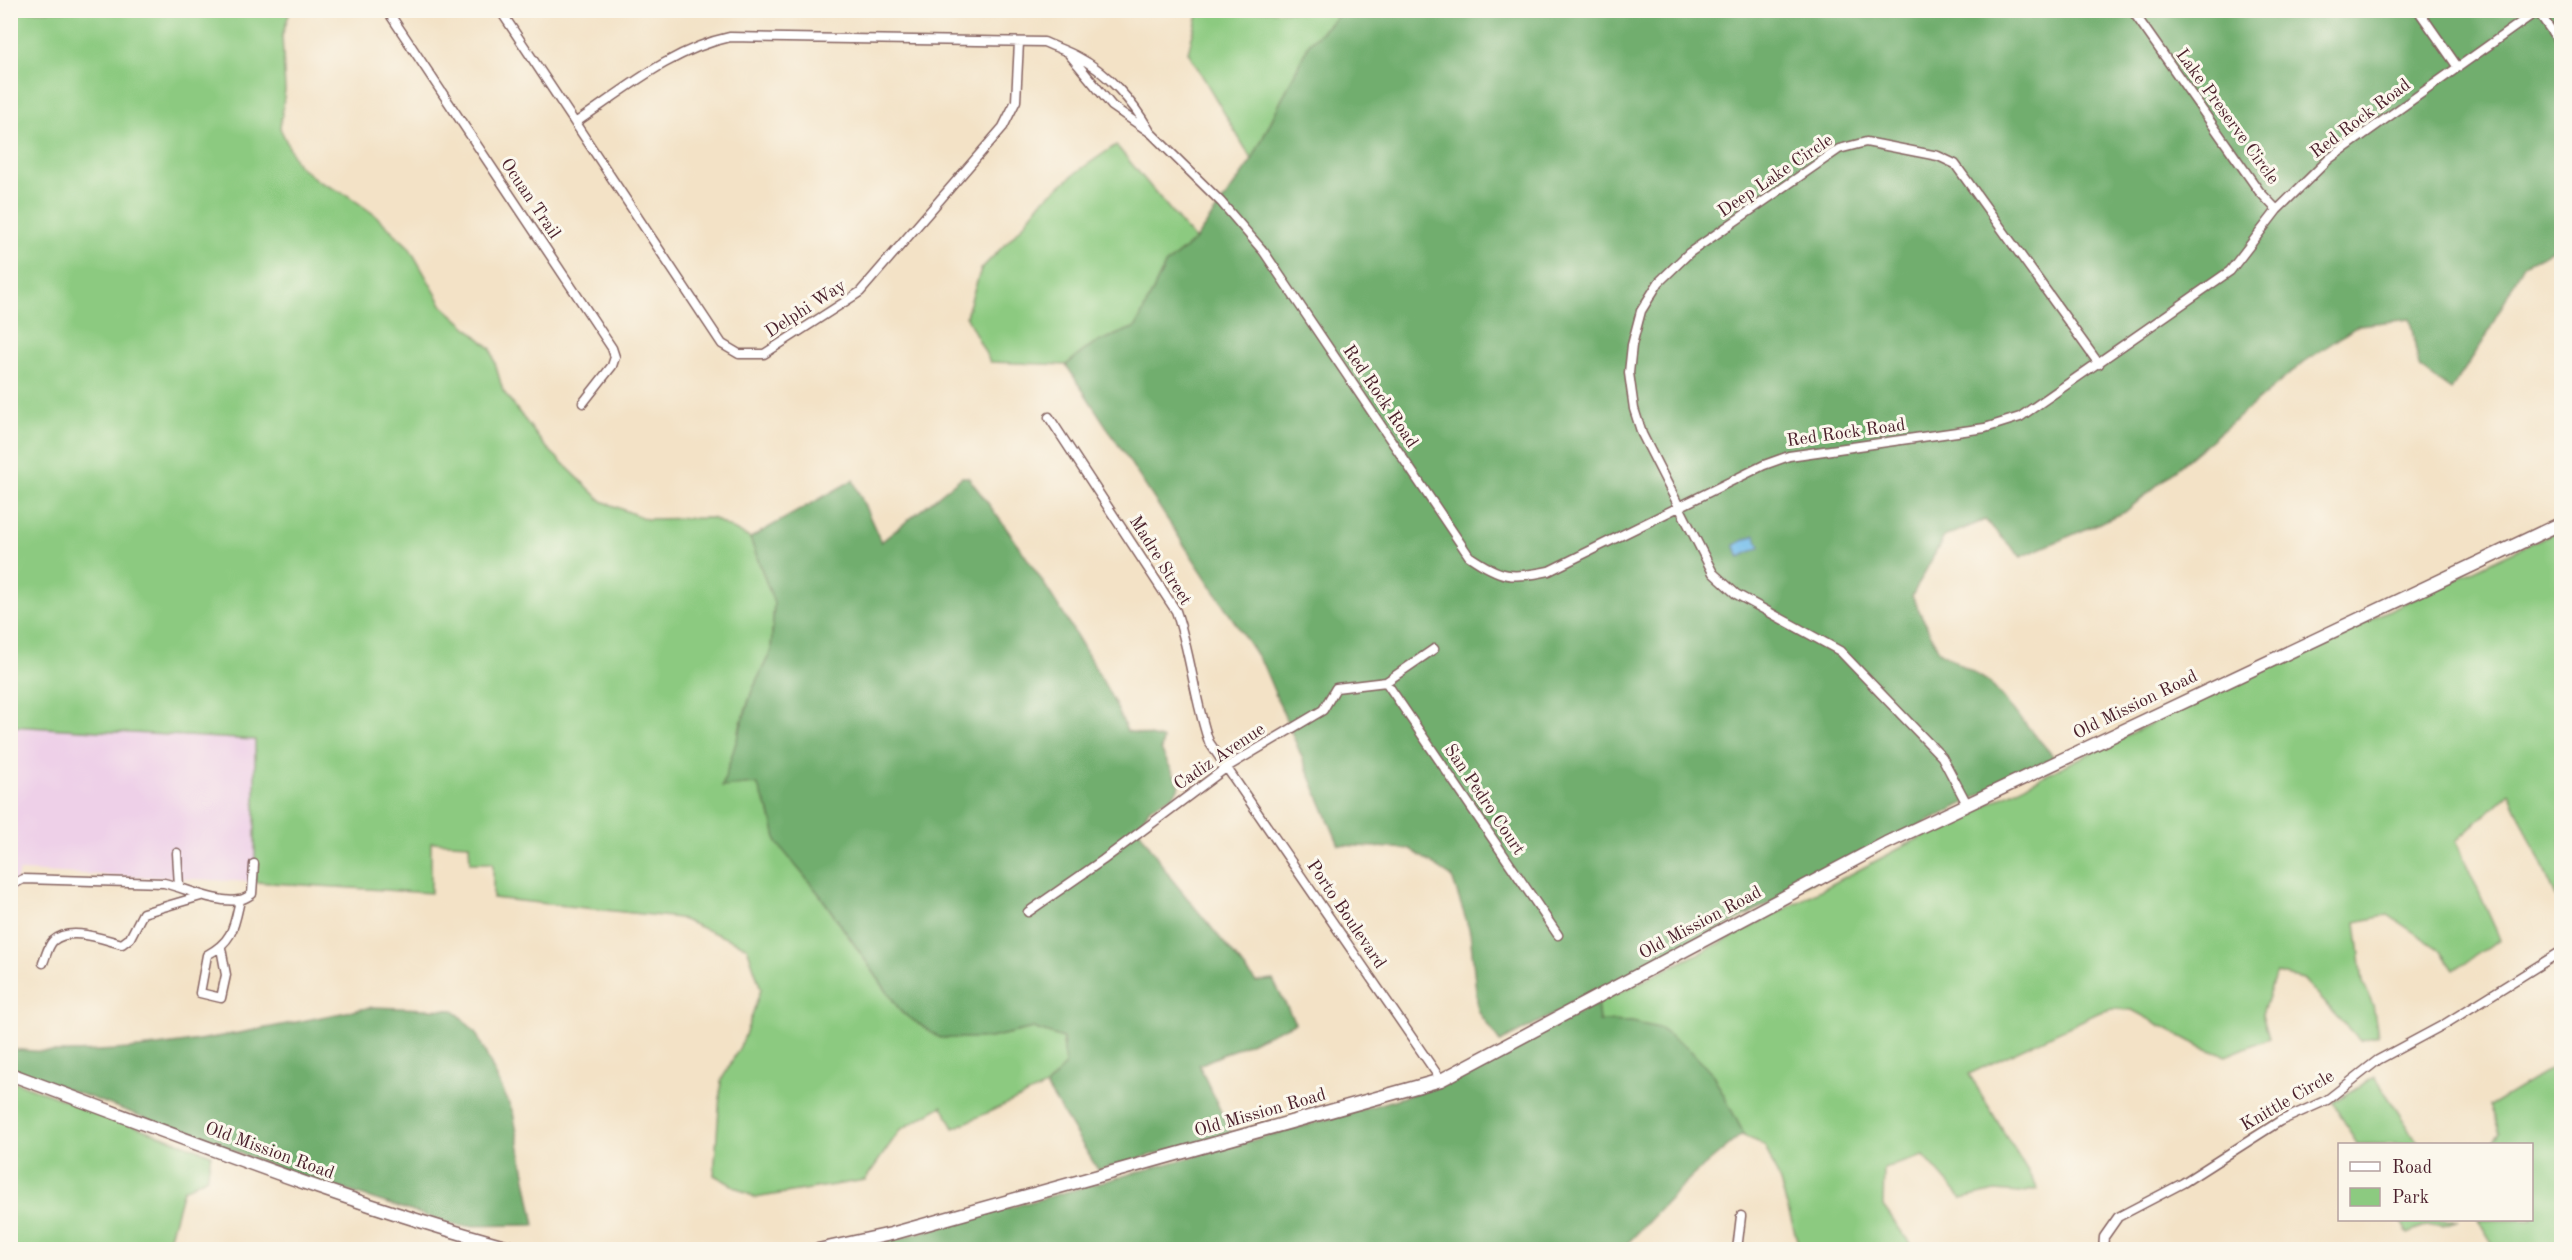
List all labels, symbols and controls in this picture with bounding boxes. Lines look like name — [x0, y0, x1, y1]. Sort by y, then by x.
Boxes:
street label: Lake Preserve Circle — [2172, 46, 2282, 188]
street label: Red Rock Road — [2307, 76, 2414, 162]
street label: Deep Lake Circle — [1715, 131, 1836, 221]
street label: Ocuan Trail — [497, 155, 564, 242]
street label: Delphi Way — [762, 276, 849, 341]
street label: Red Rock Road — [1339, 342, 1421, 451]
street label: Red Rock Road — [1786, 416, 1907, 450]
street label: Madre Street — [1126, 513, 1195, 608]
street label: Old Mission Road — [2070, 667, 2201, 743]
street label: Cadiz Avenue — [1171, 720, 1268, 794]
street label: San Pedro Court — [1441, 741, 1528, 858]
street label: Porto Boulevard — [1303, 857, 1389, 972]
street label: Old Mission Road — [1636, 883, 1765, 963]
street label: Knittle Circle — [2238, 1067, 2337, 1135]
street label: Old Mission Road — [1192, 1086, 1328, 1140]
street label: Old Mission Road — [203, 1119, 337, 1183]
legend — [2338, 1143, 2533, 1221]
text: Road — [2392, 1159, 2432, 1177]
text: Park — [2392, 1189, 2429, 1207]

